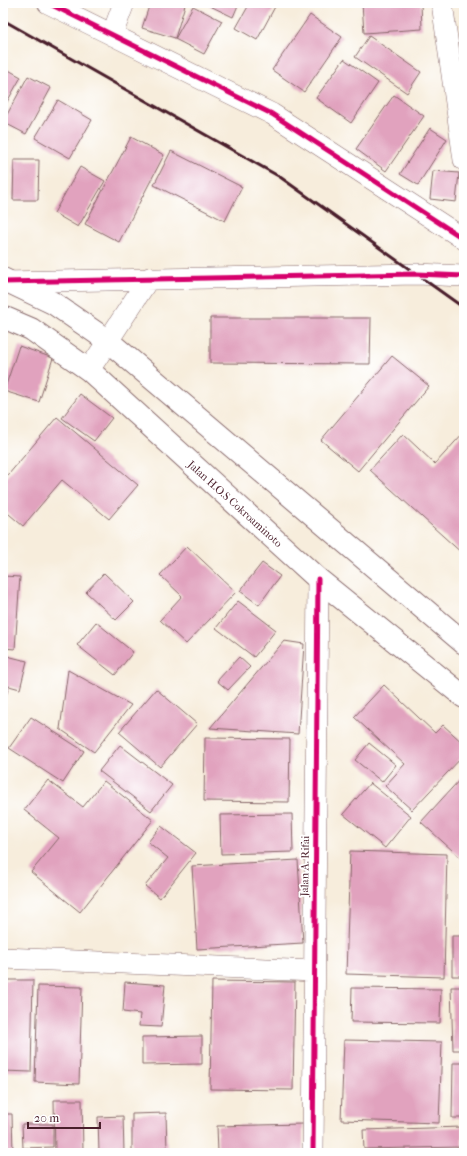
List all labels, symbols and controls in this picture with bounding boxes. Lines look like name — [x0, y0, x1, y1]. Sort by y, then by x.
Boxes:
street label: Jalan H.O.S Cokroaminoto — [184, 457, 285, 550]
street label: Jalan A. Rifai — [298, 835, 312, 898]
scale bar — [28, 1104, 100, 1130]
text: 20 m — [34, 1111, 59, 1125]

